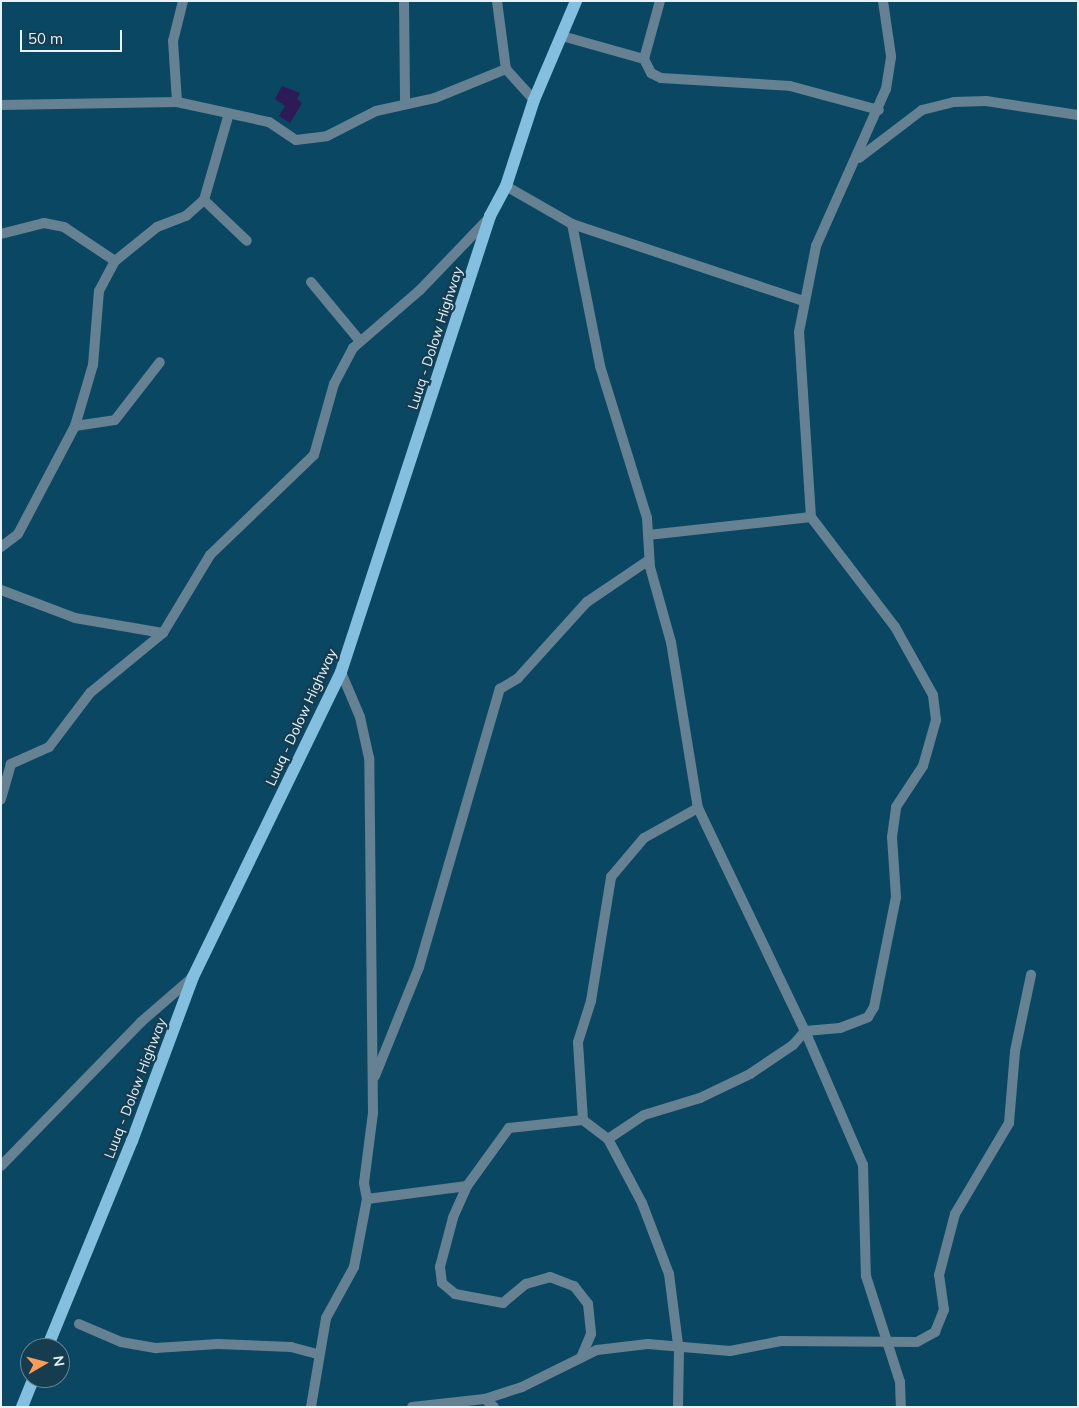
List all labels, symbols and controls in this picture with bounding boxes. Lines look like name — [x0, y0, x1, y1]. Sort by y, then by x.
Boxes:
scale bar — [22, 20, 125, 52]
text: 50 m — [28, 29, 63, 48]
street label: Luuq - Dolow Highway — [404, 264, 466, 412]
street label: Luuq - Dolow Highway — [262, 646, 340, 788]
street label: Luuq - Dolow Highway — [100, 1015, 170, 1161]
north arrow — [20, 1338, 70, 1388]
text: N — [49, 1355, 69, 1368]

